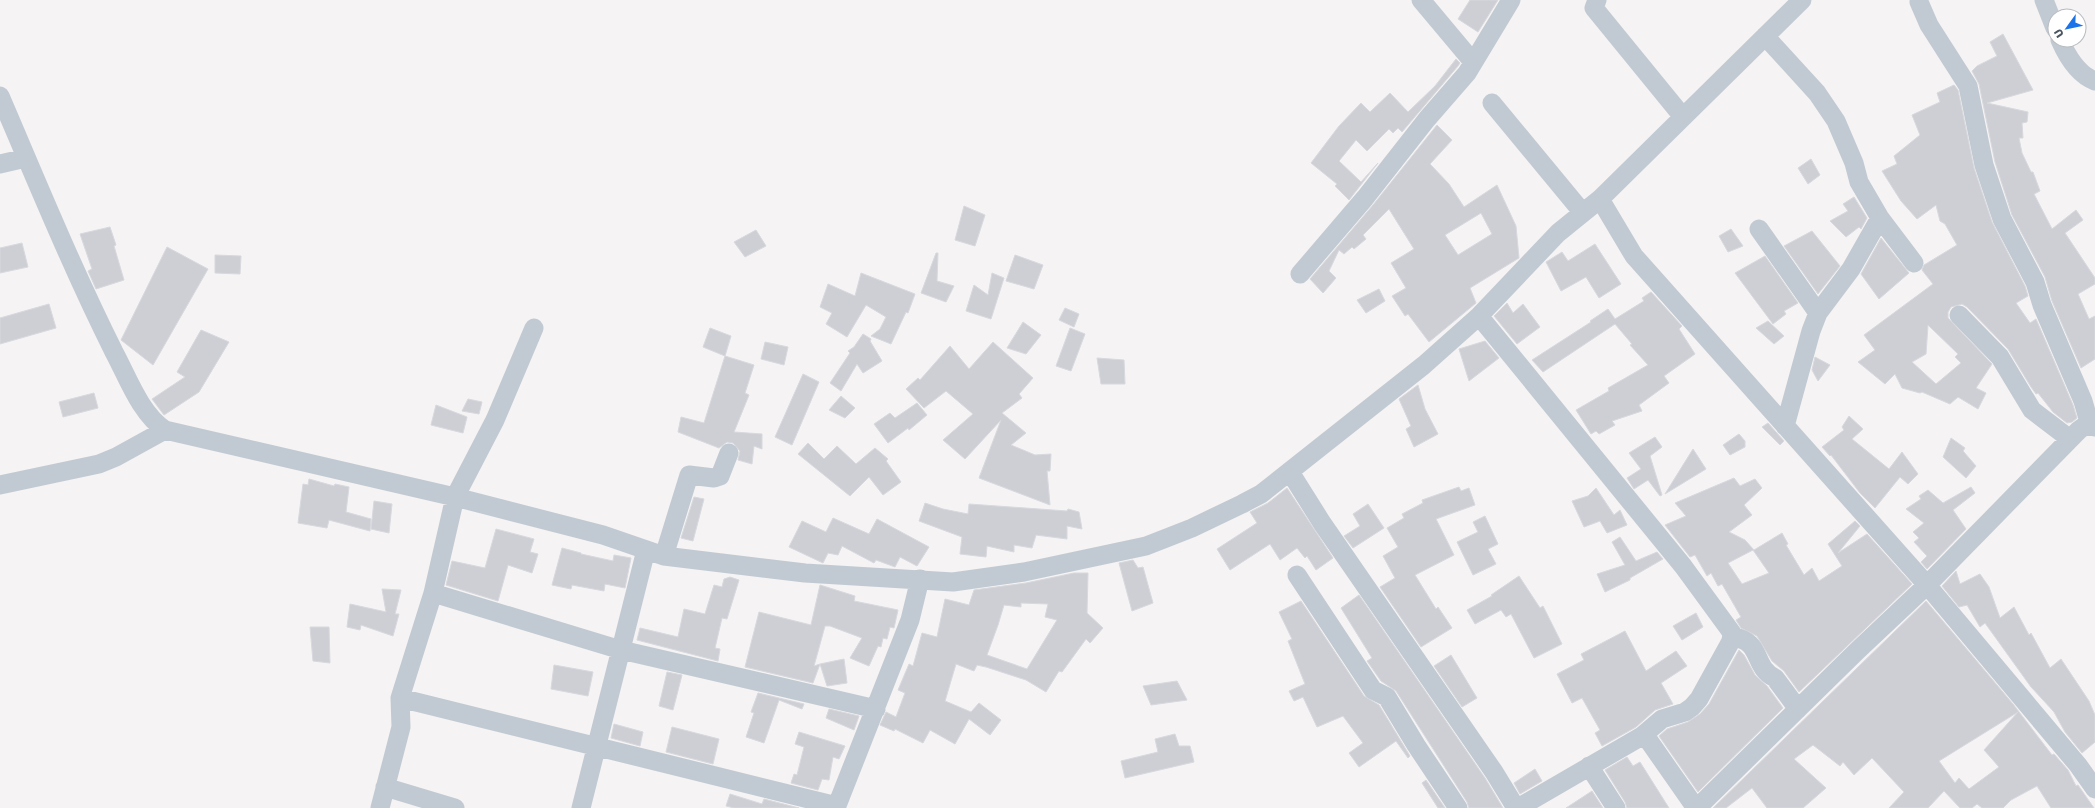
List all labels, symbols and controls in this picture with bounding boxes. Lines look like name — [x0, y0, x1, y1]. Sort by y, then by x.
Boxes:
north arrow — [2047, 8, 2087, 48]
text: U — [2051, 26, 2067, 40]

